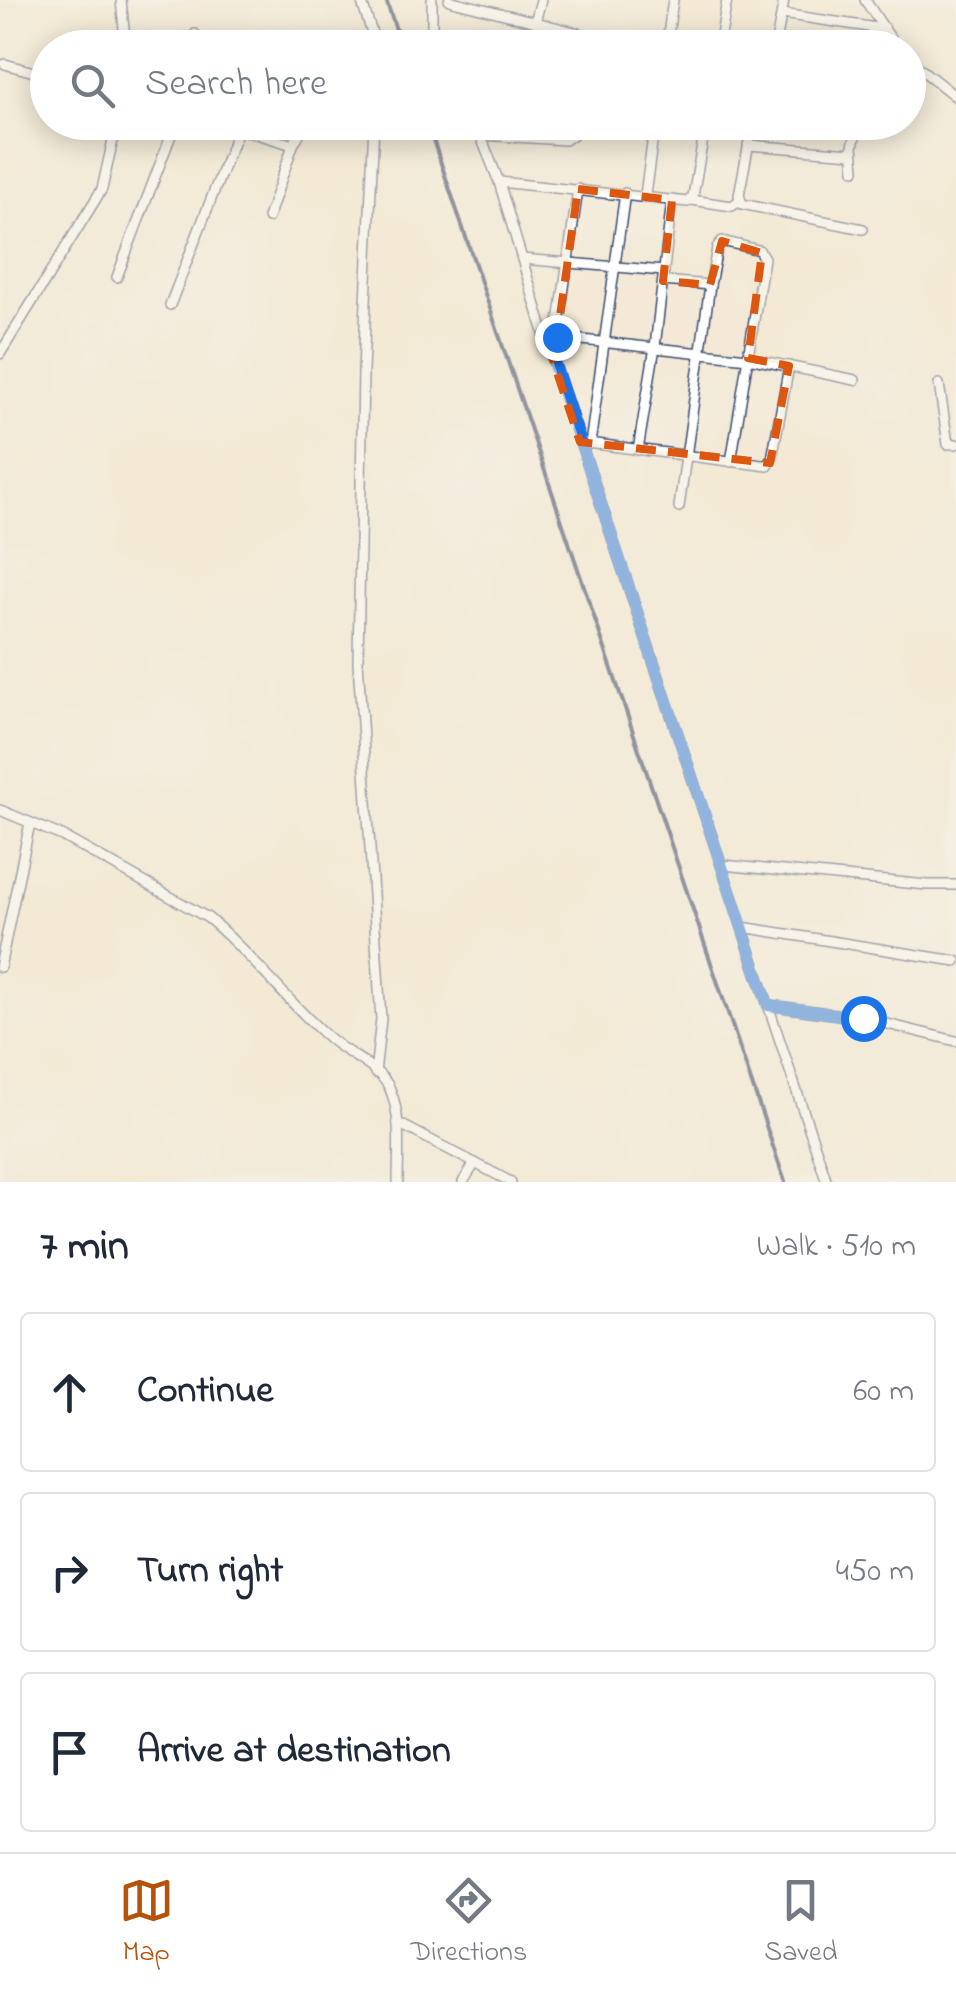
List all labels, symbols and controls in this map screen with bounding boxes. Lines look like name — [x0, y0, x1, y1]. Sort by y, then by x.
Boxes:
search box — [30, 30, 926, 140]
text: Search here — [145, 57, 327, 113]
icon: search — [65, 58, 120, 113]
route end — [535, 315, 581, 361]
route start — [841, 996, 887, 1042]
text: 7 min — [40, 1217, 129, 1278]
text: Walk · 510 m — [757, 1224, 916, 1271]
text: Continue — [137, 1364, 273, 1420]
icon: ahead — [42, 1365, 97, 1420]
text: 60 m — [853, 1369, 914, 1416]
text: Turn right — [137, 1544, 283, 1600]
icon: right — [42, 1545, 97, 1600]
text: 450 m — [836, 1549, 914, 1596]
text: Arrive at destination — [137, 1724, 451, 1780]
icon: arrive — [42, 1725, 97, 1780]
tab: Map — [119, 1873, 174, 1974]
tab: Directions — [411, 1873, 527, 1974]
tab: Saved — [764, 1873, 837, 1974]

